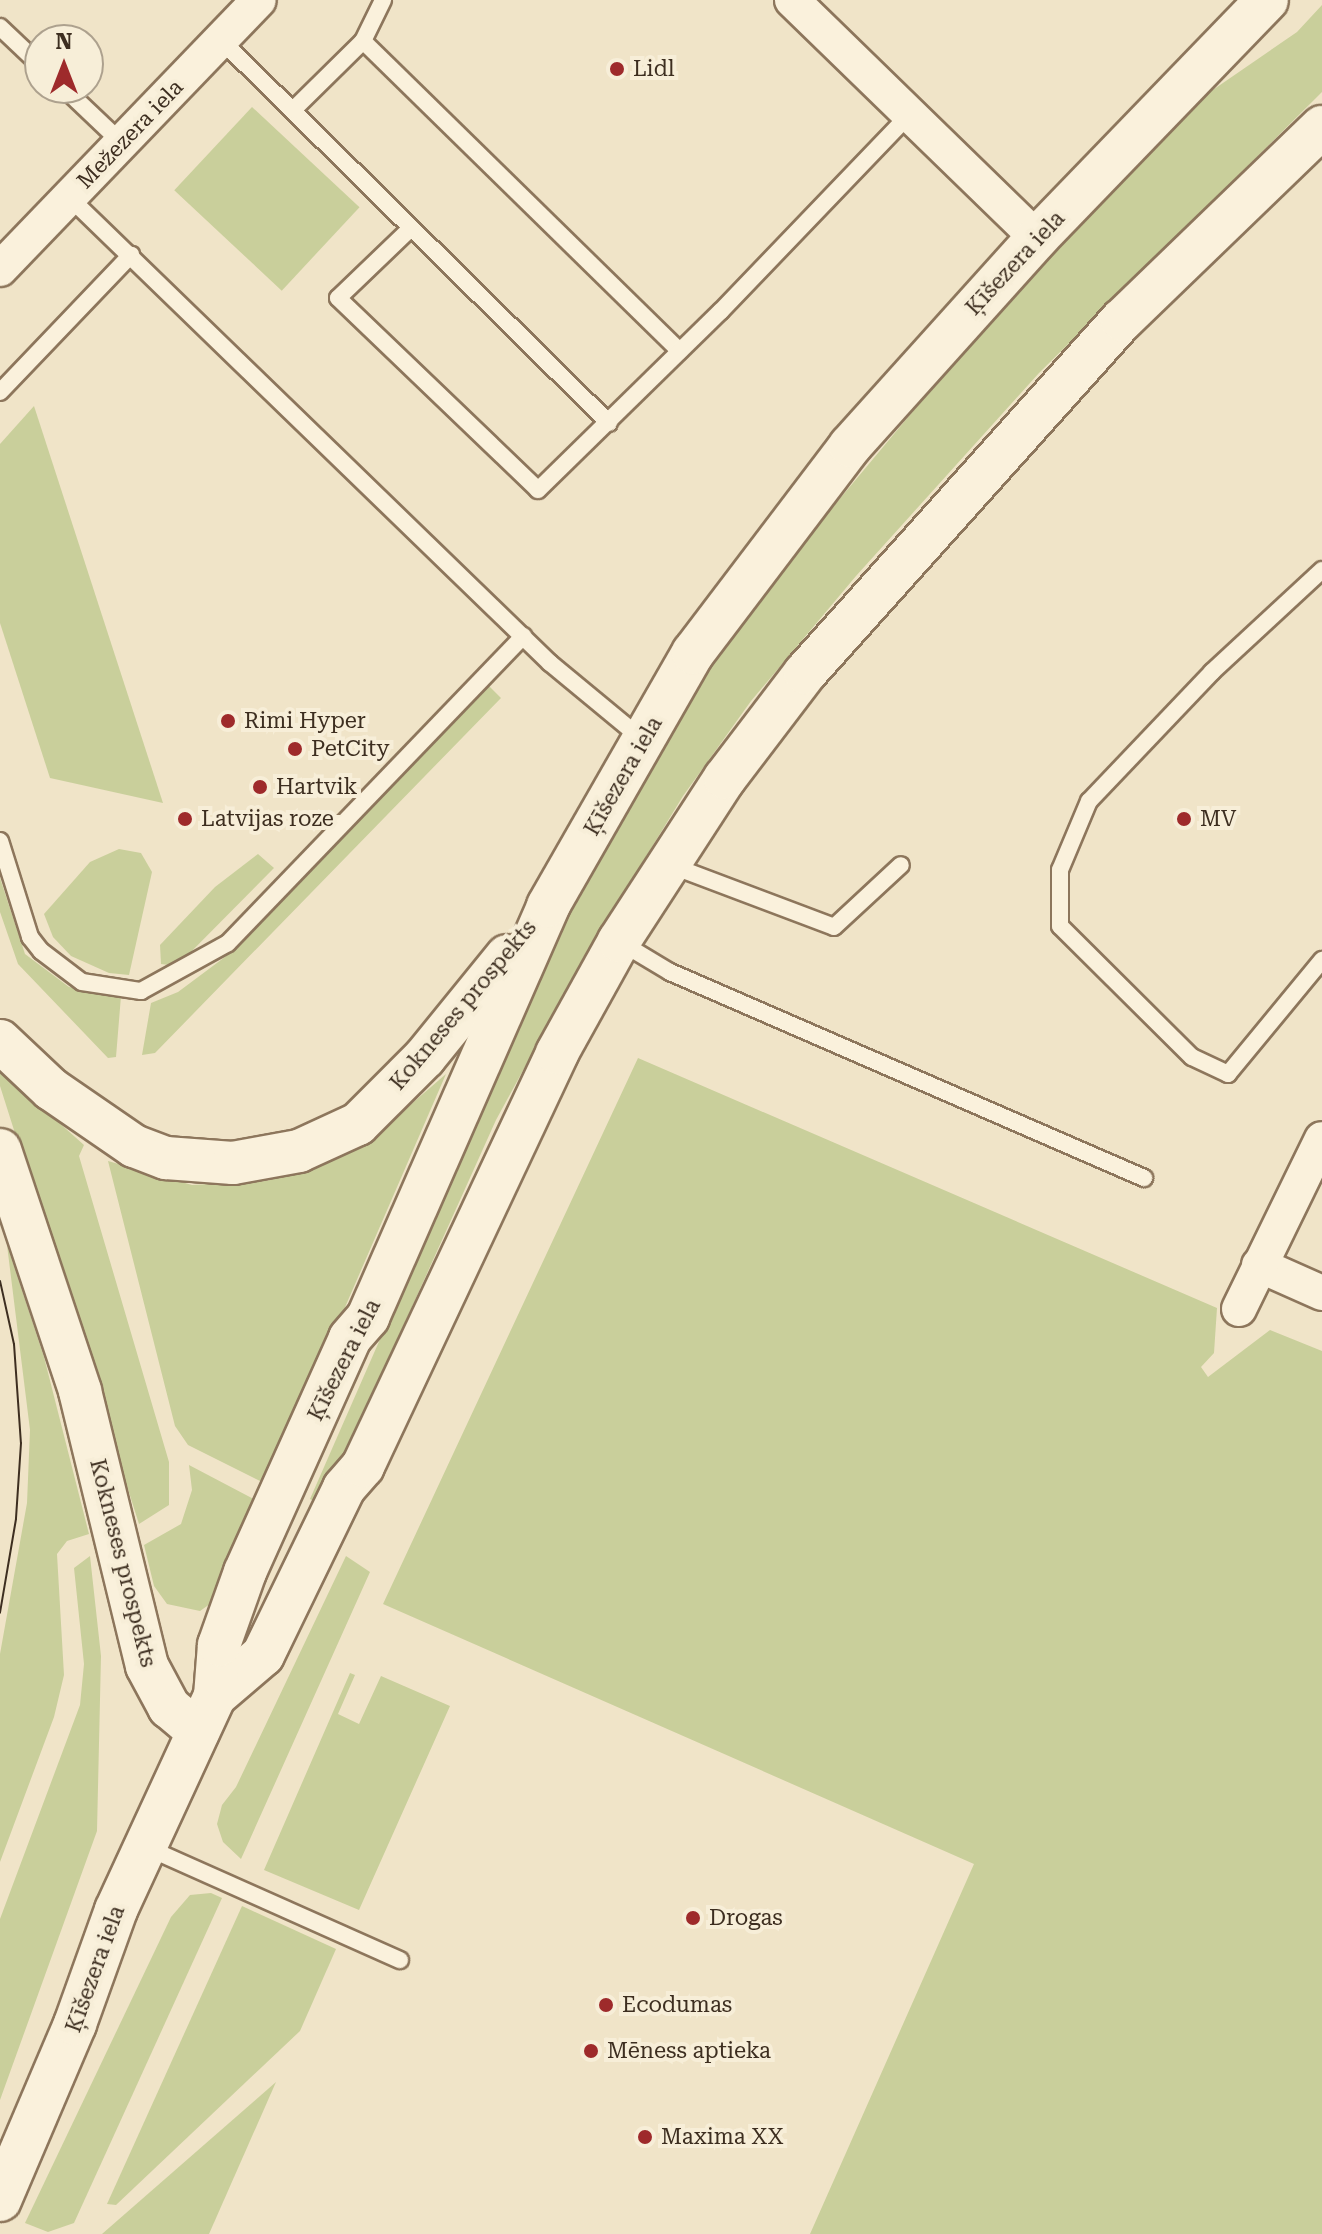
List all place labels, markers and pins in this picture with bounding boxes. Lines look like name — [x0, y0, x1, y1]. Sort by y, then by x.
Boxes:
place label: Lidl — [633, 56, 675, 82]
marker: Lidl — [608, 60, 626, 78]
place label: Rimi Hyper — [244, 708, 366, 734]
marker: Rimi Hyper — [219, 712, 237, 730]
place label: PetCity — [311, 736, 389, 762]
marker: PetCity — [286, 740, 304, 758]
place label: Hartvik — [276, 774, 358, 800]
marker: Hartvik — [251, 778, 269, 796]
place label: Latvijas roze — [201, 806, 334, 832]
place label: MV — [1200, 806, 1236, 832]
marker: Latvijas roze — [176, 810, 194, 828]
marker: MV — [1175, 810, 1193, 828]
place label: Drogas — [709, 1905, 783, 1931]
marker: Drogas — [684, 1909, 702, 1927]
place label: Ecodumas — [622, 1992, 732, 2018]
marker: Ecodumas — [597, 1996, 615, 2014]
place label: Mēness aptieka — [607, 2038, 771, 2064]
marker: Mēness aptieka — [582, 2042, 600, 2060]
place label: Maxima XX — [661, 2124, 784, 2150]
marker: Maxima XX — [636, 2128, 654, 2146]

